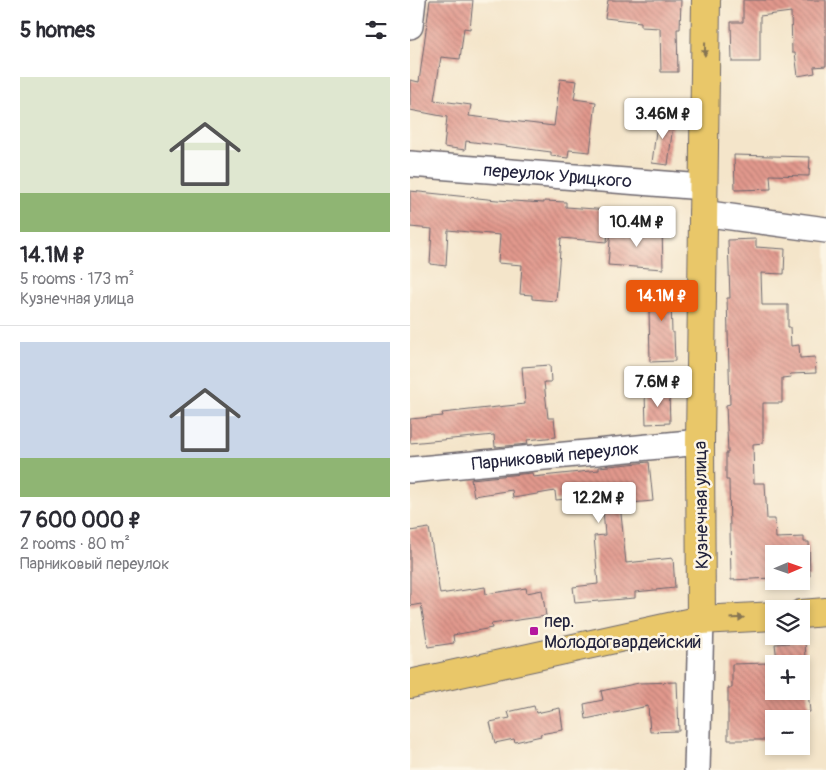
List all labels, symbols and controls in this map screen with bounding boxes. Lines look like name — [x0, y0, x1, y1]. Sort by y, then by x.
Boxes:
icon: filters — [362, 16, 390, 44]
text: 5 homes — [20, 17, 95, 44]
one-way arrow — [701, 41, 709, 57]
pin: 3.46M ₽ — [617, 98, 709, 140]
text: 3.46M ₽ — [635, 104, 691, 124]
icon: home — [160, 109, 250, 199]
street label: переулок Урицкого — [482, 159, 633, 193]
pin: 10.4M ₽ — [591, 206, 683, 248]
text: 10.4M ₽ — [610, 212, 664, 232]
text: 14.1M ₽ — [20, 242, 85, 269]
text: 5 rooms · 173 m² — [20, 269, 134, 289]
pin: 14.1M ₽ — [616, 280, 708, 322]
text: 14.1M ₽ — [637, 286, 687, 306]
text: Кузнечная улица — [20, 289, 134, 309]
pin: 7.6M ₽ — [617, 366, 699, 408]
text: 7.6M ₽ — [635, 372, 681, 392]
icon: home — [160, 375, 250, 465]
street label: Парниковый переулок — [471, 437, 640, 476]
street label: Кузнечная улица — [689, 441, 714, 569]
pin: 12.2M ₽ — [553, 482, 645, 524]
text: 12.2M ₽ — [573, 488, 625, 508]
text: 7 600 000 ₽ — [20, 507, 141, 534]
text: 2 rooms · 80 m² — [20, 534, 130, 554]
north arrow — [765, 545, 810, 590]
map controls — [765, 545, 810, 755]
text: Парниковый переулок — [20, 554, 169, 574]
button: layers — [765, 600, 810, 645]
place label: пер. Молодогвардейский — [544, 610, 701, 654]
one-way arrow — [730, 614, 746, 622]
marker: пер. Молодогвардейский — [528, 625, 540, 637]
button: + — [765, 655, 810, 700]
button: − — [765, 710, 810, 755]

